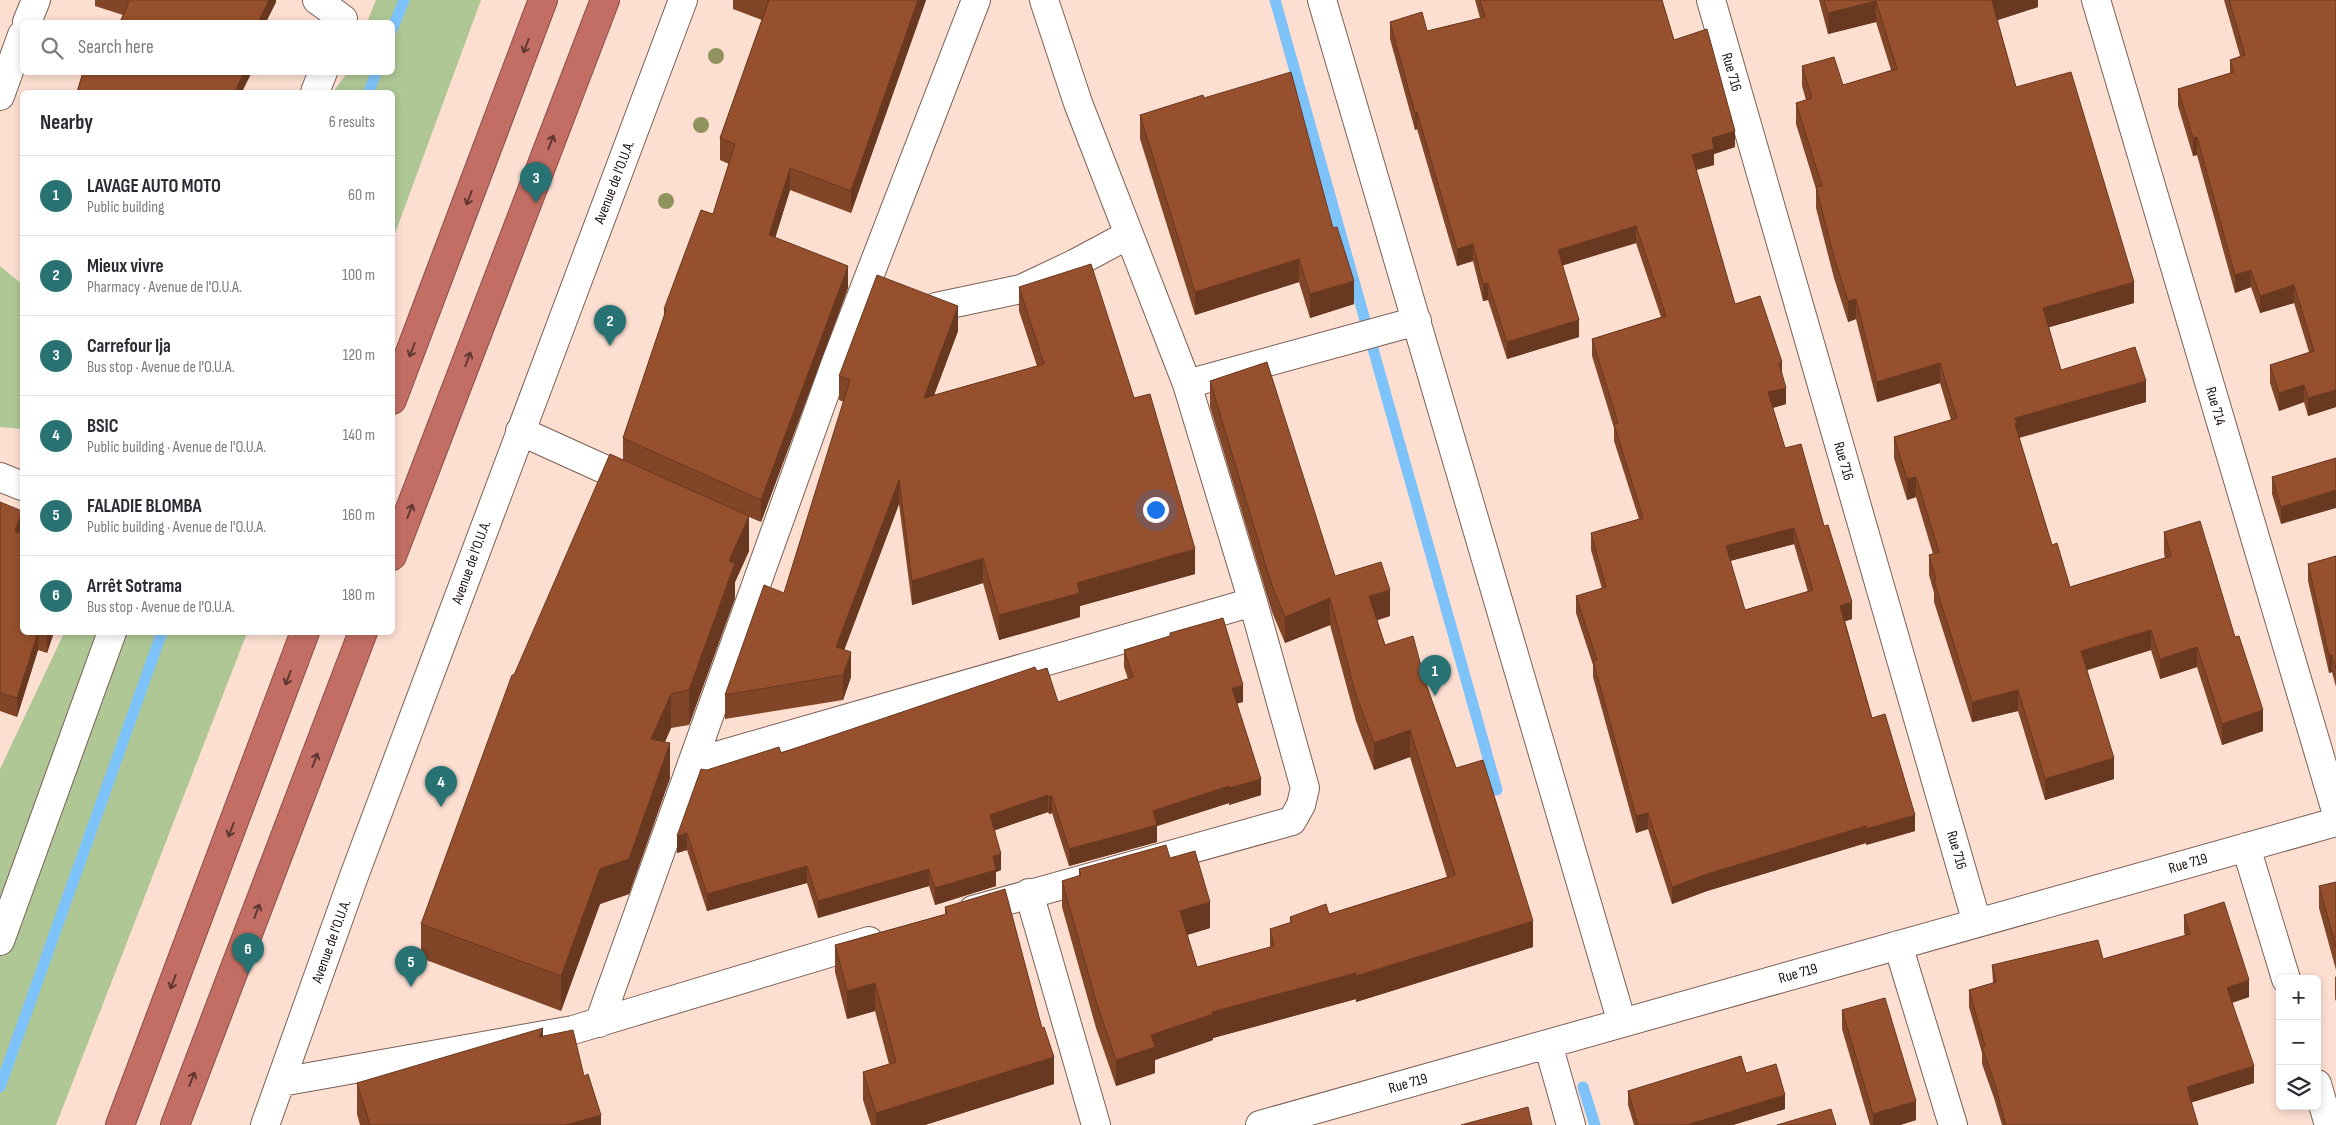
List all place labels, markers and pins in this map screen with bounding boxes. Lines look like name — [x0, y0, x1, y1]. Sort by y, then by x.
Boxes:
pin: 3 — [520, 162, 552, 203]
pin: 2 — [594, 305, 626, 346]
pin: 1 — [1419, 655, 1451, 696]
pin: 4 — [425, 766, 457, 807]
pin: 6 — [232, 933, 264, 974]
pin: 5 — [395, 946, 427, 987]

